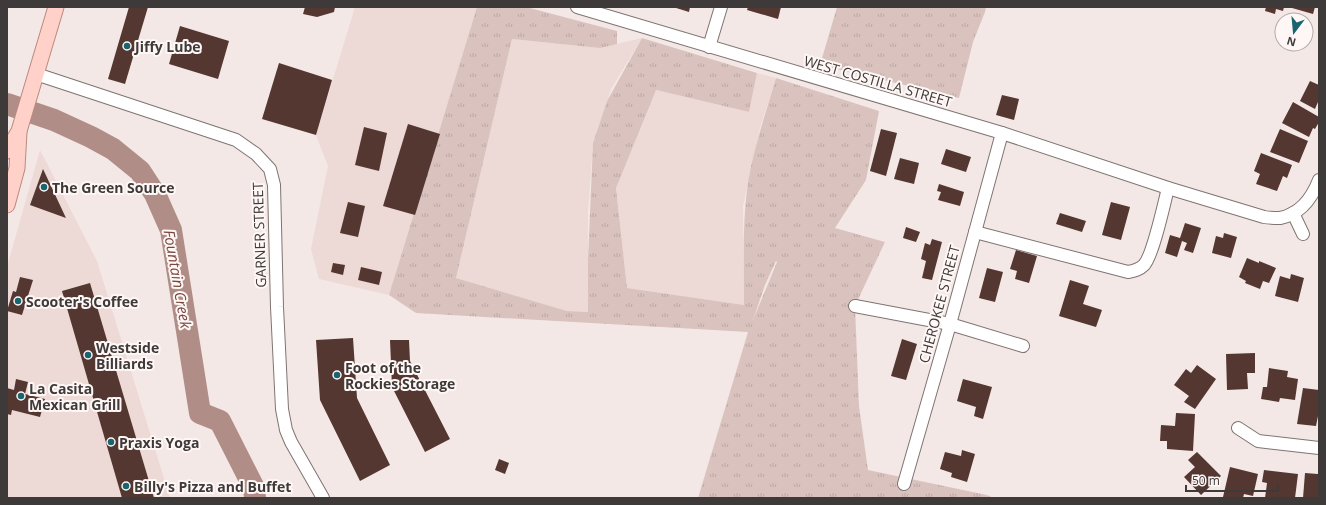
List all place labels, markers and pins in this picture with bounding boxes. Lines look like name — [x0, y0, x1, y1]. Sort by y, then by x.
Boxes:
place label: Jiffy Lube — [133, 37, 201, 56]
marker: Jiffy Lube — [122, 41, 132, 51]
place label: The Green Source — [52, 178, 175, 197]
marker: The Green Source — [39, 182, 49, 192]
place label: Scooter's Coffee — [26, 292, 138, 311]
marker: Scooter's Coffee — [13, 296, 23, 306]
place label: Westside Billiards — [96, 338, 159, 373]
marker: Westside Billiards — [83, 350, 93, 360]
place label: Foot of the Rockies Storage — [345, 358, 455, 393]
marker: Foot of the Rockies Storage — [332, 370, 342, 380]
place label: La Casita Mexican Grill — [29, 379, 121, 414]
marker: La Casita Mexican Grill — [16, 391, 26, 401]
place label: Praxis Yoga — [119, 433, 199, 452]
marker: Praxis Yoga — [106, 437, 116, 447]
place label: Billy's Pizza and Buffet — [134, 477, 291, 496]
marker: Billy's Pizza and Buffet — [121, 481, 131, 491]

